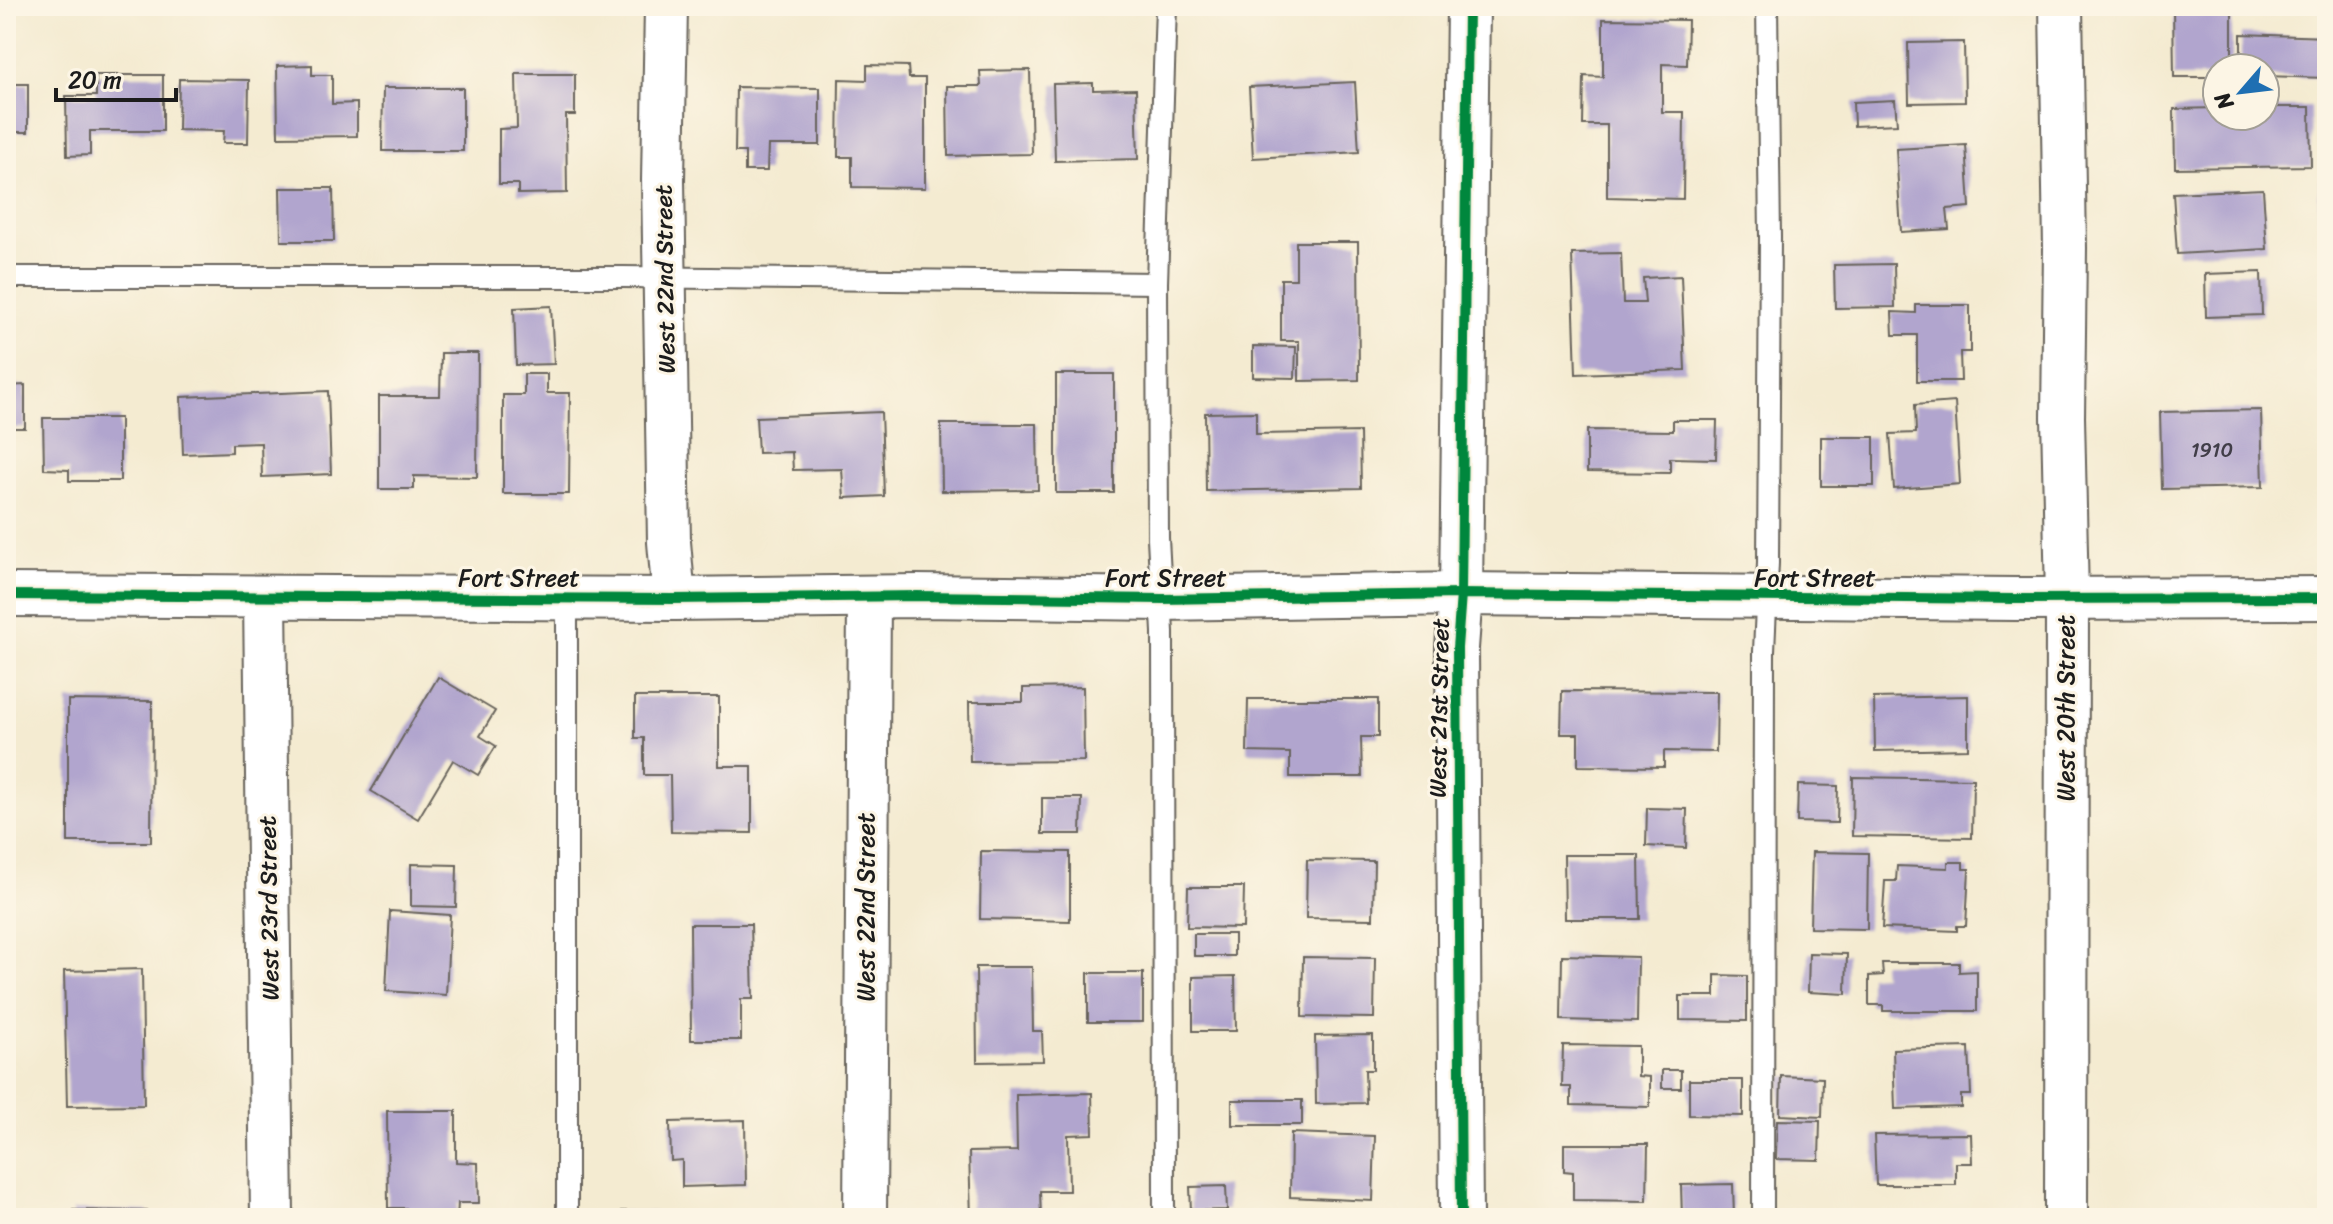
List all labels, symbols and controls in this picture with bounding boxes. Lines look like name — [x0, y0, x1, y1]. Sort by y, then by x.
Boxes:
scale bar — [56, 52, 176, 102]
north arrow — [2201, 52, 2281, 132]
text: 20 m — [68, 59, 122, 101]
text: N — [2203, 85, 2245, 118]
street label: West 22nd Street — [642, 184, 688, 374]
house number: 1910 — [2191, 433, 2233, 468]
street label: Fort Street — [458, 557, 580, 599]
street label: Fort Street — [1105, 557, 1227, 599]
street label: Fort Street — [1754, 557, 1876, 599]
street label: West 20th Street — [2045, 615, 2087, 801]
street label: West 21st Street — [1416, 618, 1462, 798]
street label: West 22nd Street — [845, 813, 887, 1001]
street label: West 23rd Street — [246, 815, 292, 1001]

